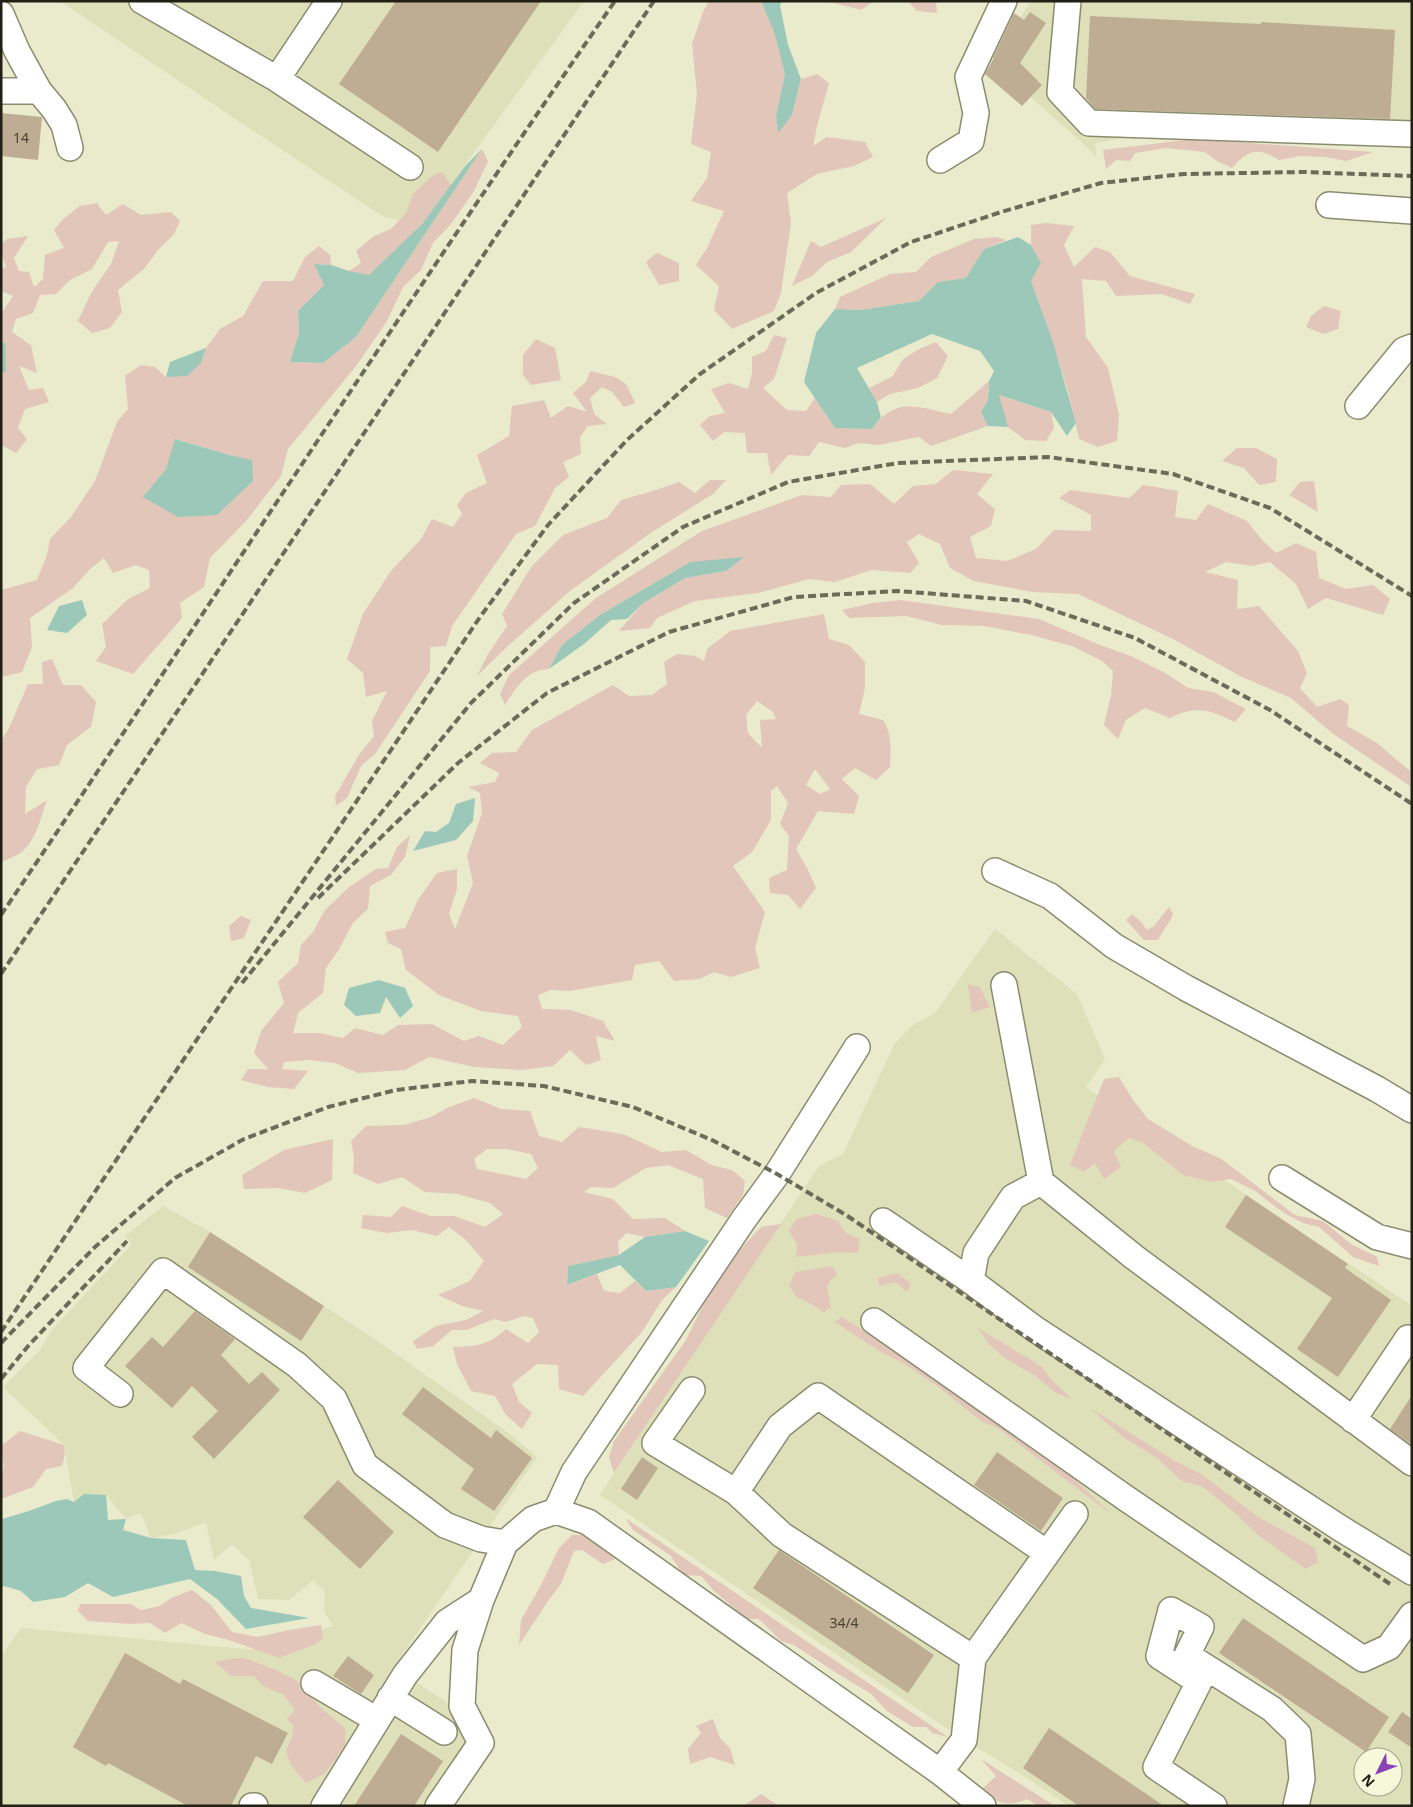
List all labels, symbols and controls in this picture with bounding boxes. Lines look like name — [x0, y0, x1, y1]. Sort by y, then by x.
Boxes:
house number: 14 — [13, 128, 29, 147]
house number: 34/4 — [829, 1613, 859, 1632]
north arrow — [1353, 1747, 1403, 1797]
text: N — [1357, 1770, 1379, 1792]

